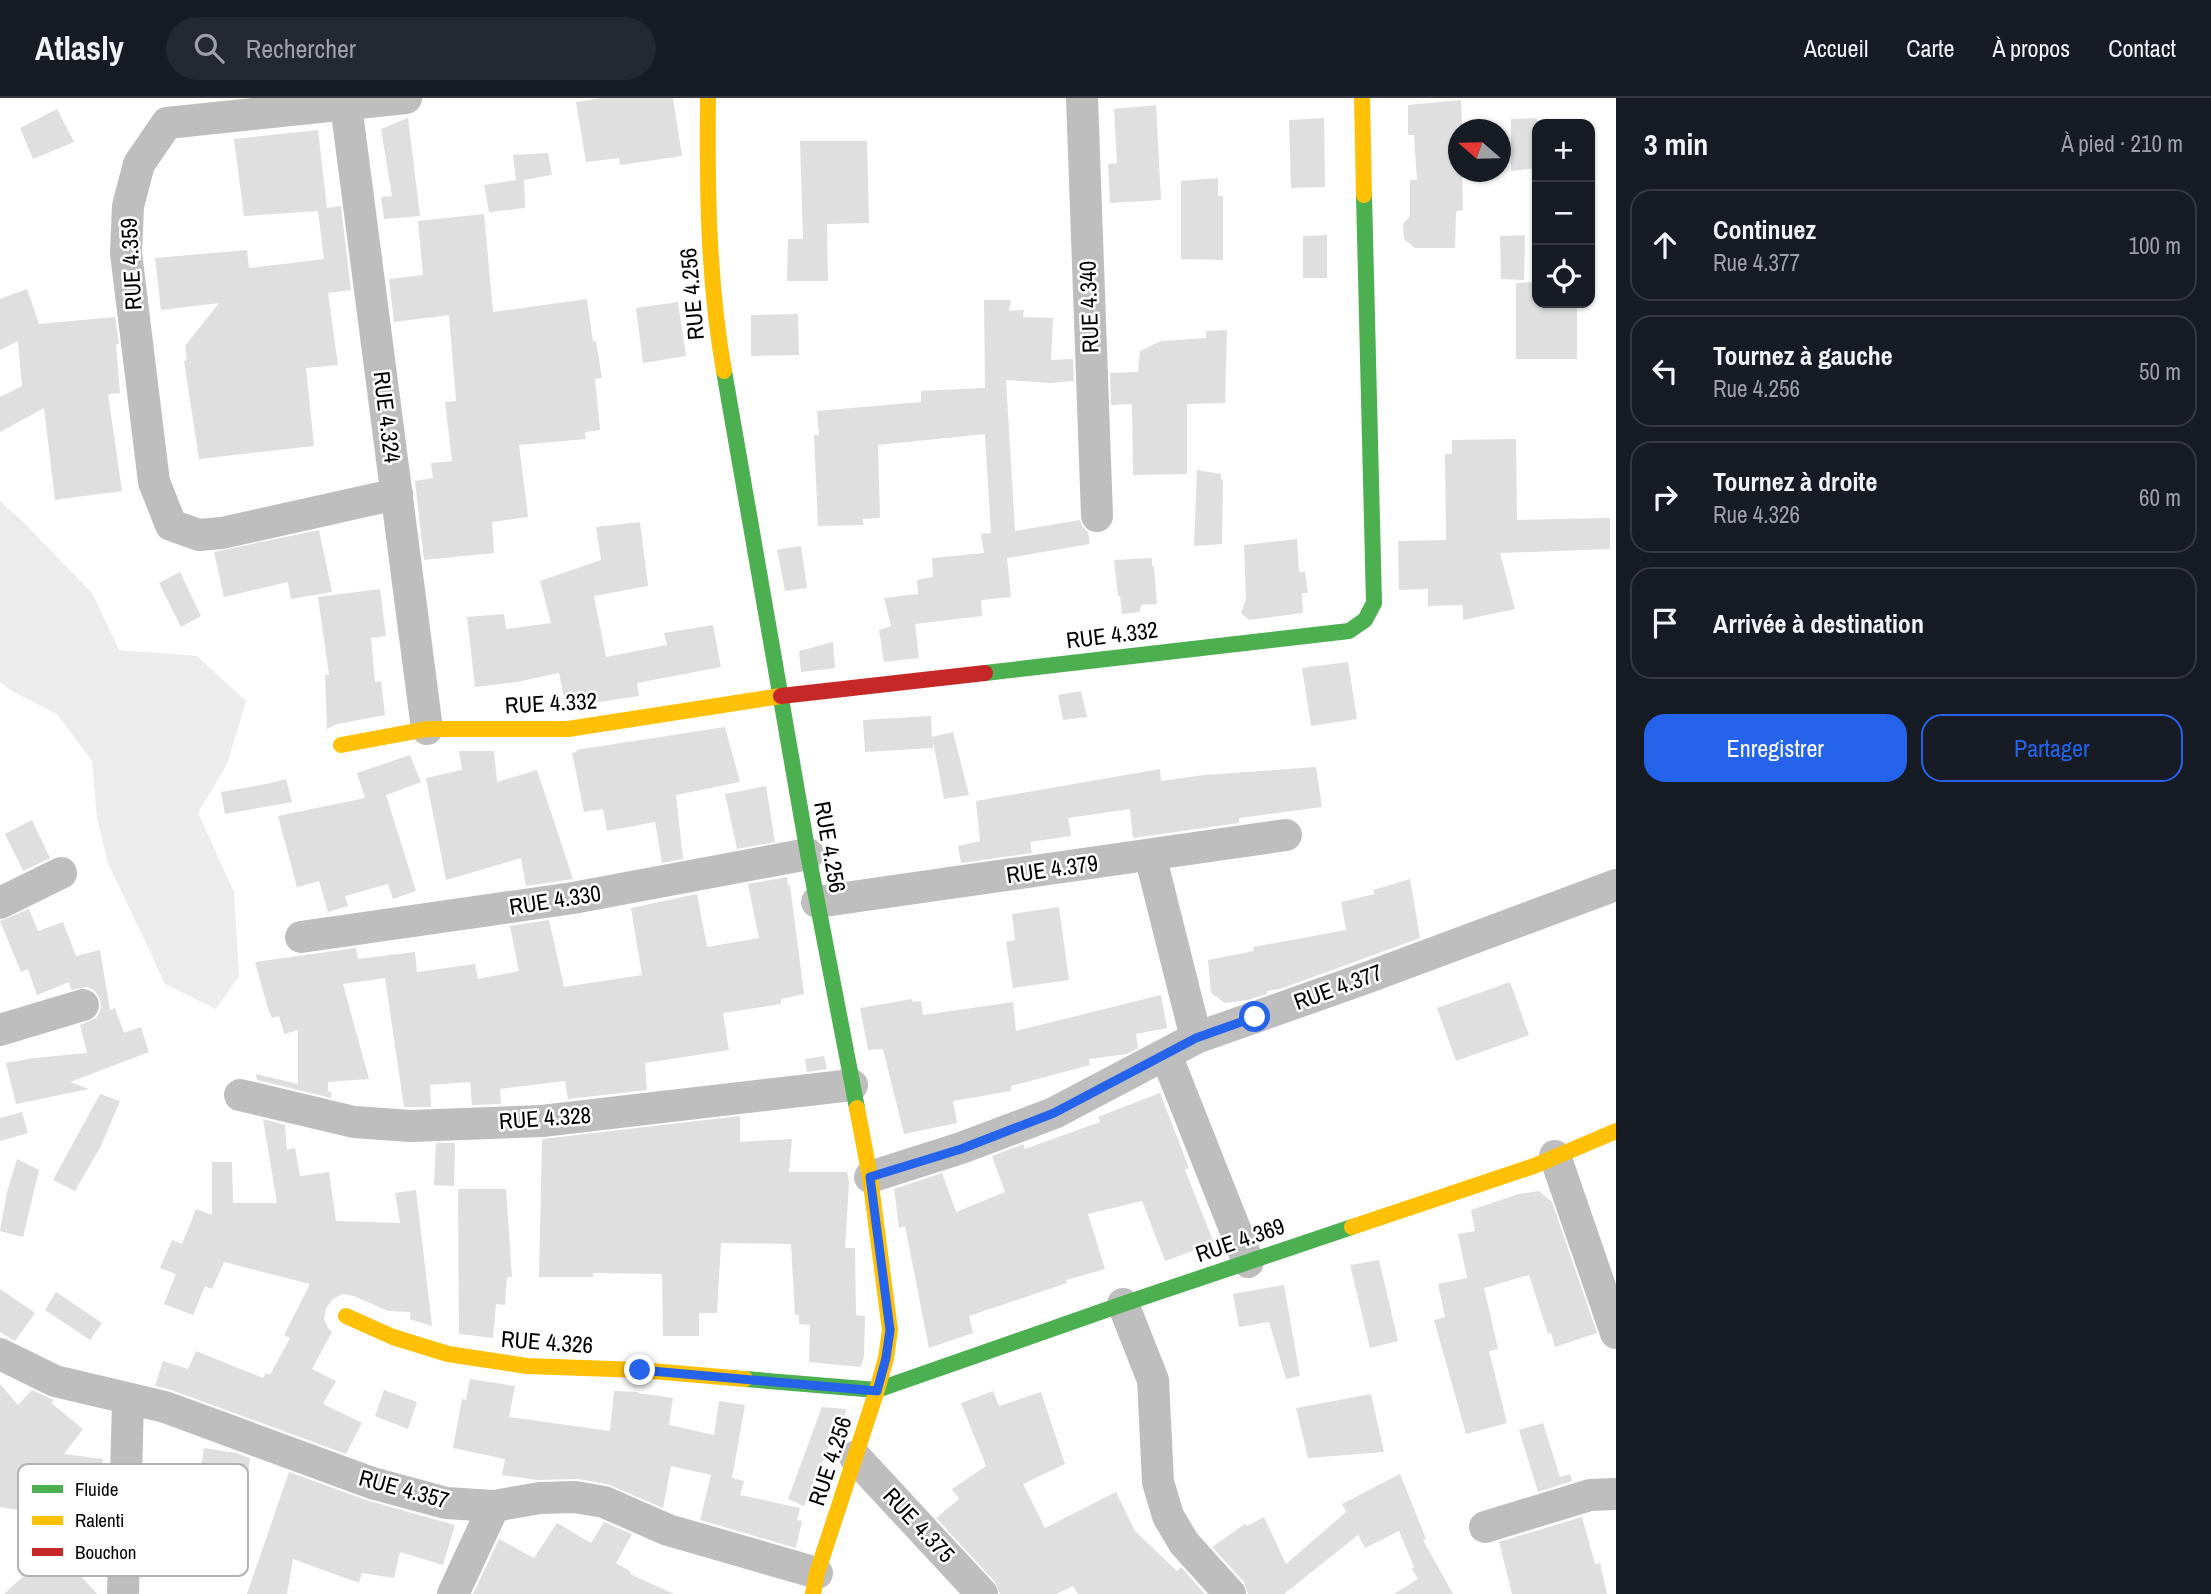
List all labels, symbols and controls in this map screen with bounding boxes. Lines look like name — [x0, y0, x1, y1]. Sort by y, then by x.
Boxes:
search box — [166, 17, 656, 80]
text: Atlasly — [35, 26, 124, 70]
icon: search — [190, 29, 228, 67]
text: Rechercher — [246, 31, 356, 66]
text: Accueil — [1804, 32, 1868, 64]
text: Carte — [1906, 32, 1954, 64]
text: À propos — [1992, 32, 2070, 64]
text: Contact — [2108, 32, 2176, 64]
north arrow — [1448, 119, 1511, 182]
map controls — [1532, 119, 1595, 308]
button: + — [1532, 119, 1595, 182]
text: 3 min — [1644, 124, 1708, 164]
text: À pied · 210 m — [2061, 128, 2183, 159]
button: − — [1532, 182, 1595, 245]
text: Continuez — [1713, 212, 1816, 247]
street label: RUE 4.359 — [113, 217, 148, 311]
icon: ahead — [1646, 226, 1684, 264]
text: 100 m — [2129, 230, 2181, 261]
button: locate — [1532, 245, 1595, 308]
street label: RUE 4.256 — [672, 247, 711, 341]
text: Rue 4.377 — [1713, 247, 1800, 278]
street label: RUE 4.340 — [1071, 260, 1106, 354]
text: Tournez à gauche — [1713, 338, 1893, 373]
icon: left — [1646, 352, 1684, 390]
text: 50 m — [2139, 356, 2181, 387]
street label: RUE 4.324 — [366, 369, 409, 465]
text: Rue 4.256 — [1713, 373, 1800, 404]
text: Tournez à droite — [1713, 464, 1877, 499]
icon: right — [1646, 478, 1684, 516]
text: 60 m — [2139, 482, 2181, 513]
text: Rue 4.326 — [1713, 499, 1800, 530]
icon: arrive — [1646, 604, 1684, 642]
text: Arrivée à destination — [1713, 606, 1924, 641]
street label: RUE 4.332 — [1064, 613, 1160, 656]
street label: RUE 4.332 — [504, 685, 598, 720]
button: Enregistrer — [1644, 714, 1907, 782]
button: Partager — [1921, 714, 2183, 782]
street label: RUE 4.256 — [807, 799, 854, 895]
street label: RUE 4.379 — [1004, 847, 1100, 890]
street label: RUE 4.330 — [507, 877, 603, 922]
street label: RUE 4.377 — [1289, 956, 1386, 1017]
route start — [1239, 1001, 1270, 1032]
street label: RUE 4.328 — [498, 1099, 592, 1136]
street label: RUE 4.369 — [1191, 1210, 1289, 1269]
street label: RUE 4.326 — [500, 1323, 594, 1360]
route end — [624, 1354, 655, 1385]
street label: RUE 4.256 — [801, 1412, 859, 1510]
street label: RUE 4.357 — [356, 1462, 453, 1515]
legend — [18, 1464, 248, 1576]
text: Fluide — [75, 1476, 118, 1502]
street label: RUE 4.375 — [877, 1480, 962, 1569]
text: Ralenti — [75, 1507, 124, 1533]
text: Bouchon — [75, 1539, 137, 1565]

